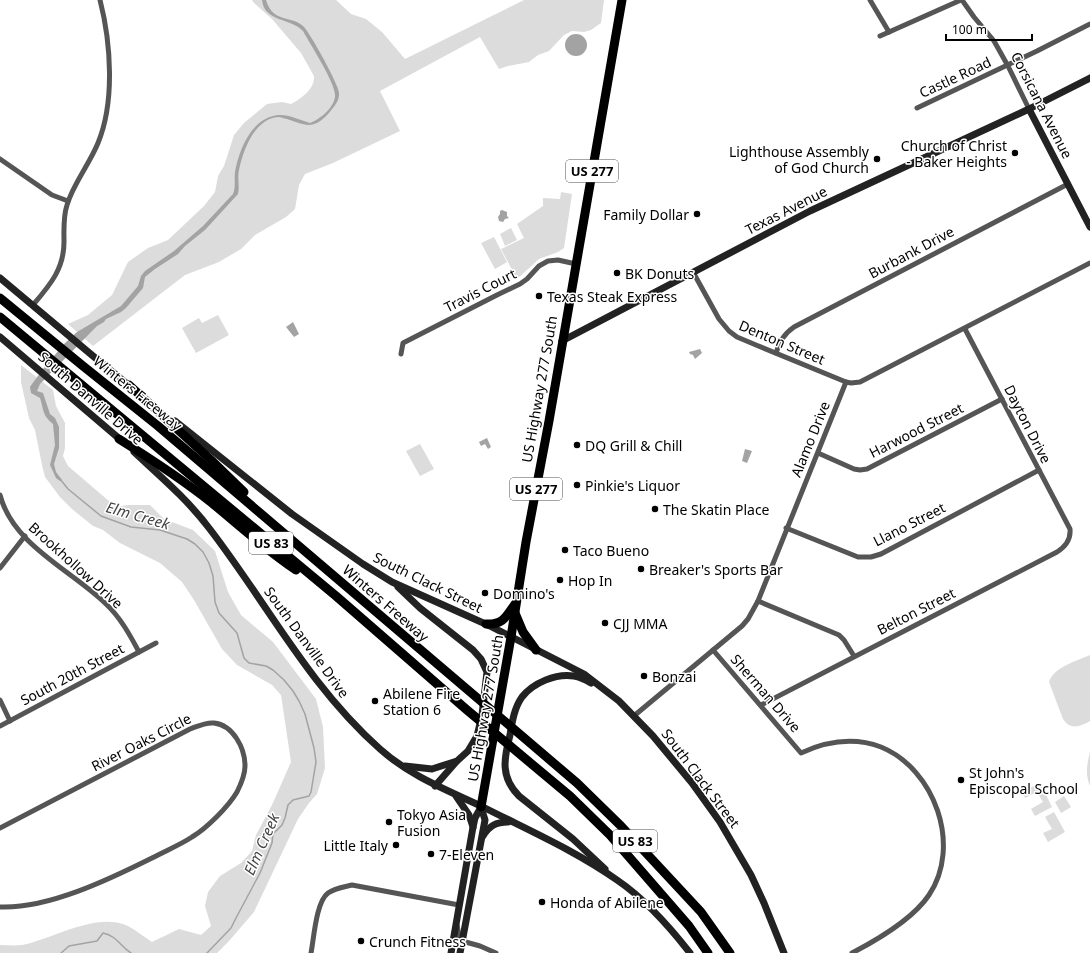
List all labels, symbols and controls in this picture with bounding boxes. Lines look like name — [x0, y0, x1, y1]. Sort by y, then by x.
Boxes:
scale bar — [946, 16, 1032, 42]
text: 100 m — [952, 21, 987, 38]
street label: Corsicana Avenue — [1007, 48, 1077, 162]
street label: Castle Road — [916, 52, 994, 102]
place label: Church of Christ - Baker Heights — [901, 136, 1007, 171]
place label: Lighthouse Assembly of God Church — [729, 142, 870, 177]
marker: Church of Christ - Baker Heights — [1010, 148, 1020, 158]
marker: Lighthouse Assembly of God Church — [872, 154, 882, 164]
road number: US 277 — [566, 160, 618, 182]
street label: Texas Avenue — [742, 181, 830, 239]
place label: Family Dollar — [603, 205, 689, 224]
marker: Family Dollar — [692, 209, 702, 219]
street label: Burbank Drive — [865, 221, 957, 283]
street label: Travis Court — [441, 264, 519, 316]
place label: BK Donuts — [625, 264, 694, 283]
marker: BK Donuts — [612, 268, 622, 278]
place label: Texas Steak Express — [547, 287, 678, 306]
marker: Texas Steak Express — [534, 291, 544, 301]
street label: US Highway 277 South — [517, 314, 561, 464]
street label: Denton Street — [736, 315, 828, 369]
street label: South Danville Drive — [35, 347, 147, 449]
street label: Winters Freeway — [90, 351, 187, 435]
street label: Dayton Drive — [1000, 382, 1056, 467]
street label: Alamo Drive — [786, 398, 834, 480]
street label: Harwood Street — [866, 398, 966, 462]
place label: DQ Grill & Chill — [585, 436, 682, 455]
marker: DQ Grill & Chill — [572, 440, 582, 450]
place label: Pinkie's Liquor — [585, 476, 680, 495]
road number: US 277 — [510, 478, 562, 500]
marker: Pinkie's Liquor — [572, 480, 582, 490]
water label: Elm Creek — [104, 496, 173, 534]
street label: Llano Street — [870, 498, 948, 550]
place label: The Skatin Place — [663, 500, 770, 519]
marker: The Skatin Place — [650, 504, 660, 514]
street label: Brookhollow Drive — [25, 518, 127, 613]
road number: US 83 — [249, 532, 293, 554]
place label: Taco Bueno — [573, 541, 649, 560]
marker: Taco Bueno — [560, 545, 570, 555]
street label: South Clack Street — [370, 547, 486, 617]
street label: Winters Freeway — [339, 560, 434, 646]
place label: Breaker's Sports Bar — [649, 560, 783, 579]
marker: Breaker's Sports Bar — [636, 564, 646, 574]
place label: Hop In — [568, 571, 613, 590]
marker: Hop In — [555, 575, 565, 585]
street label: South Danville Drive — [260, 583, 354, 701]
street label: Belton Street — [874, 583, 958, 639]
place label: Domino's — [493, 584, 555, 603]
marker: Domino's — [480, 588, 490, 598]
place label: CJJ MMA — [613, 614, 668, 633]
marker: CJJ MMA — [600, 618, 610, 628]
street label: US Highway 277 South — [463, 633, 507, 783]
street label: South 20th Street — [17, 639, 127, 709]
street label: Sherman Drive — [727, 650, 805, 736]
place label: Bonzai — [652, 667, 696, 686]
marker: Bonzai — [639, 671, 649, 681]
place label: Abilene Fire Station 6 — [383, 684, 460, 719]
marker: Abilene Fire Station 6 — [370, 696, 380, 706]
street label: River Oaks Circle — [88, 709, 194, 775]
street label: South Clack Street — [657, 725, 745, 831]
place label: St John's Episcopal School — [969, 763, 1078, 798]
marker: St John's Episcopal School — [956, 775, 966, 785]
place label: Tokyo Asia Fusion — [397, 805, 466, 840]
water label: Elm Creek — [239, 810, 284, 878]
marker: Tokyo Asia Fusion — [384, 817, 394, 827]
road number: US 83 — [613, 830, 657, 852]
place label: Little Italy — [323, 836, 389, 855]
marker: Little Italy — [391, 840, 401, 850]
place label: 7-Eleven — [439, 845, 494, 864]
marker: 7-Eleven — [426, 849, 436, 859]
place label: Honda of Abilene — [550, 893, 664, 912]
marker: Honda of Abilene — [537, 897, 547, 907]
place label: Crunch Fitness — [369, 932, 466, 951]
marker: Crunch Fitness — [356, 936, 366, 946]

